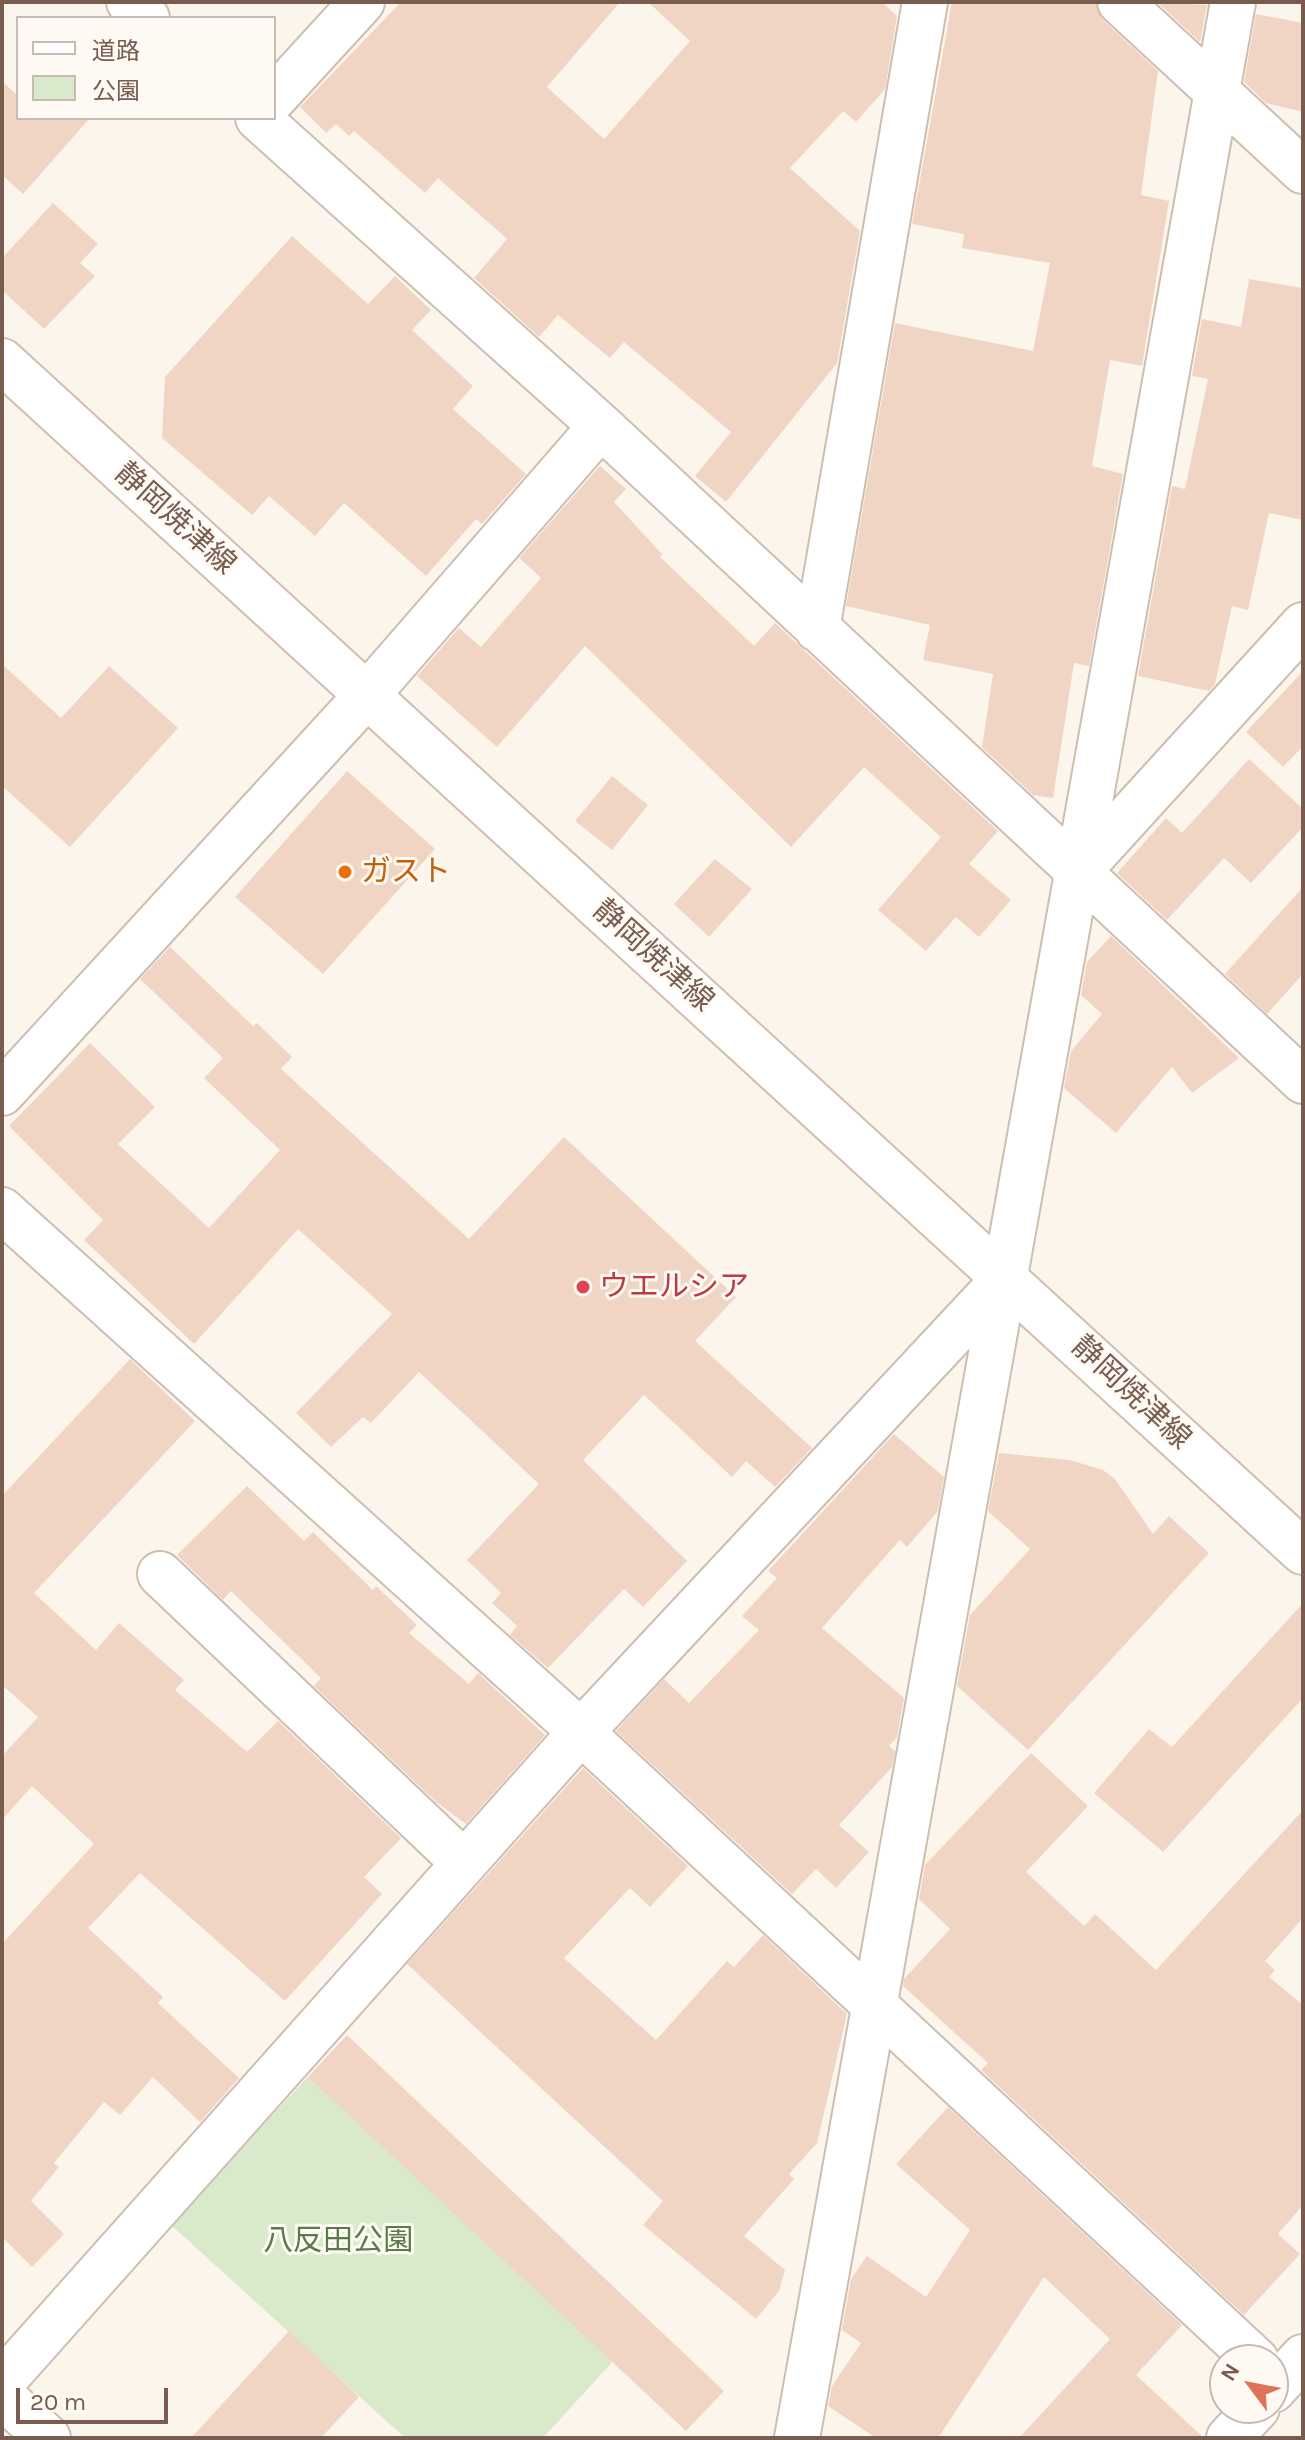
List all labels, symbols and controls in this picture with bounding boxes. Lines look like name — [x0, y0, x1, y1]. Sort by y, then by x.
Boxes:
legend — [16, 16, 276, 120]
text: 道路 — [92, 37, 140, 65]
text: 公園 — [92, 77, 140, 105]
street label: 静岡焼津線 — [107, 455, 243, 583]
place label: ガスト — [361, 854, 451, 890]
marker: ガスト — [336, 863, 354, 881]
street label: 静岡焼津線 — [585, 892, 721, 1020]
place label: ウエルシア — [599, 1269, 749, 1305]
marker: ウエルシア — [574, 1278, 592, 1296]
street label: 静岡焼津線 — [1064, 1329, 1198, 1457]
park label: 八反田公園 — [263, 2223, 413, 2259]
north arrow — [1209, 2344, 1289, 2424]
text: N — [1215, 2359, 1246, 2386]
scale bar — [20, 2372, 172, 2422]
text: 20 m — [30, 2388, 86, 2416]

